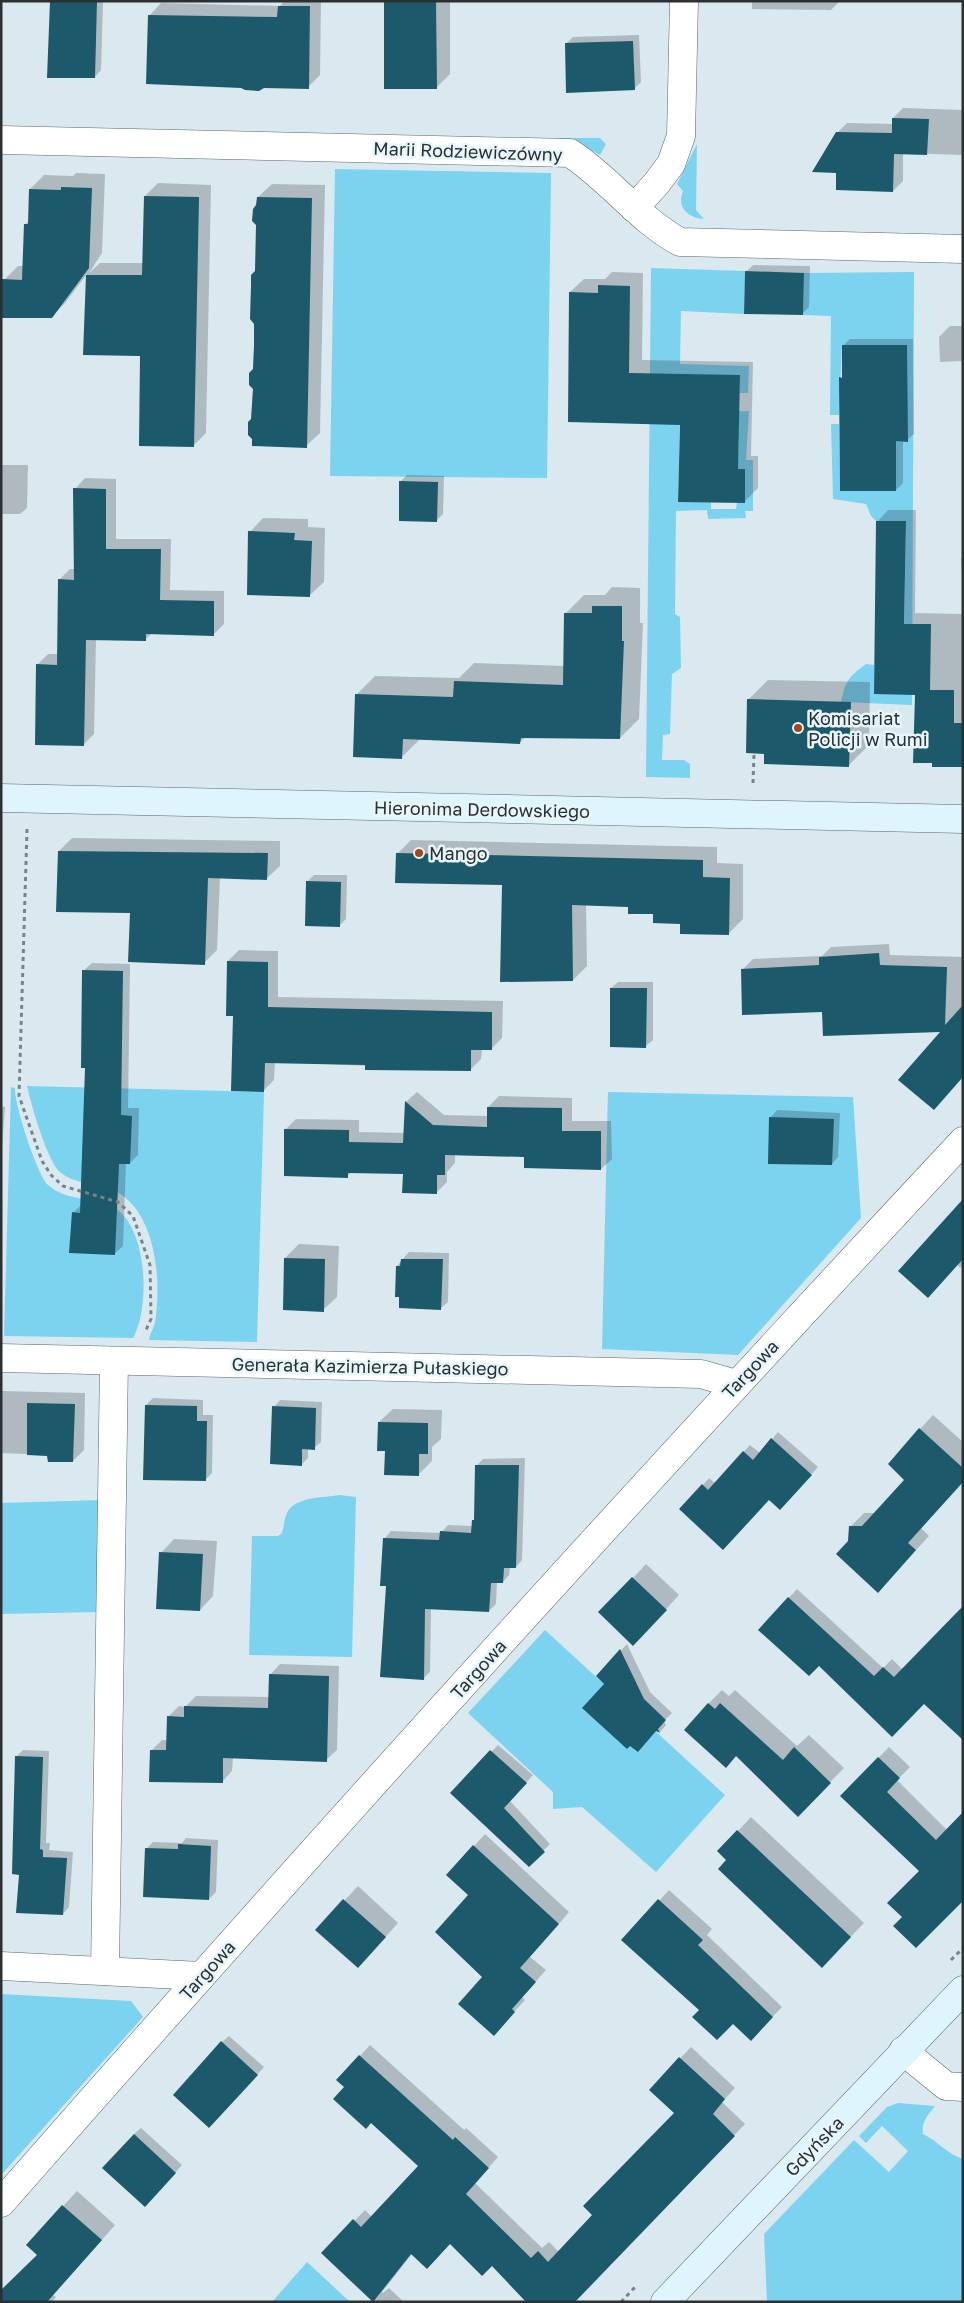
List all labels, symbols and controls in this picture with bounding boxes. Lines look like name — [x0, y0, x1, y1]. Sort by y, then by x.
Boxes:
street label: Marii Rodziewiczówny — [373, 137, 563, 165]
place label: Komisariat Policji w Rumi — [808, 707, 928, 750]
marker: Komisariat Policji w Rumi — [792, 722, 804, 734]
street label: Hieronima Derdowskiego — [374, 796, 590, 822]
place label: Mango — [429, 842, 488, 864]
marker: Mango — [413, 847, 425, 859]
street label: Targowa — [717, 1335, 783, 1403]
street label: Generała Kazimierza Pułaskiego — [231, 1353, 509, 1379]
street label: Targowa — [446, 1635, 510, 1703]
street label: Targowa — [175, 1936, 239, 2004]
street label: Gdyńska — [780, 2112, 848, 2180]

